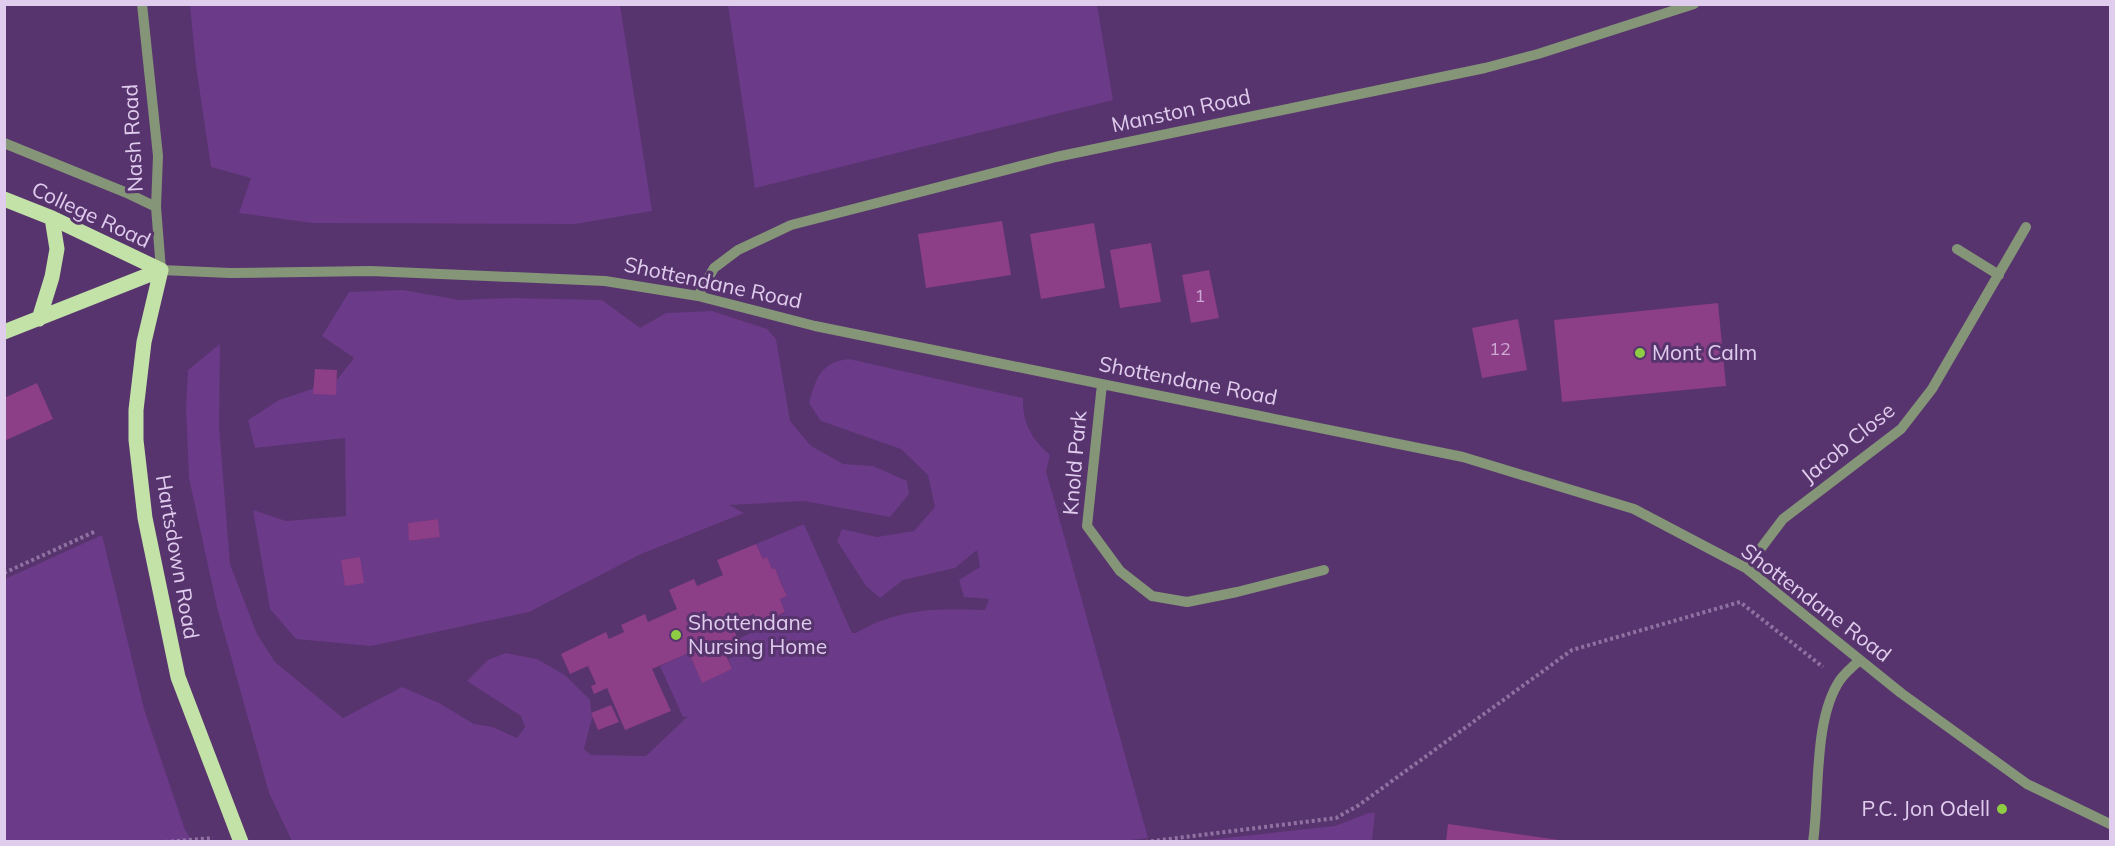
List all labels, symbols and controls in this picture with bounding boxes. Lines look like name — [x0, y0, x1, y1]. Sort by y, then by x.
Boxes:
street label: Nash Road — [116, 83, 148, 193]
street label: Manston Road — [1109, 83, 1253, 137]
street label: College Road — [28, 175, 155, 253]
street label: Shottendane Road — [622, 250, 805, 314]
house number: 1 — [1195, 284, 1205, 307]
house number: 12 — [1489, 337, 1511, 360]
place label: Mont Calm — [1652, 339, 1757, 365]
marker: Mont Calm — [1633, 346, 1647, 360]
street label: Shottendane Road — [1097, 350, 1280, 410]
street label: Jacob Close — [1795, 397, 1899, 488]
street label: Knold Park — [1056, 409, 1092, 516]
street label: Hartsdown Road — [151, 473, 205, 641]
street label: Shottendane Road — [1736, 537, 1897, 667]
place label: Shottendane Nursing Home — [688, 609, 827, 659]
marker: Shottendane Nursing Home — [669, 628, 683, 642]
place label: P.C. Jon Odell — [1862, 795, 1990, 821]
marker: P.C. Jon Odell — [1995, 802, 2009, 816]

